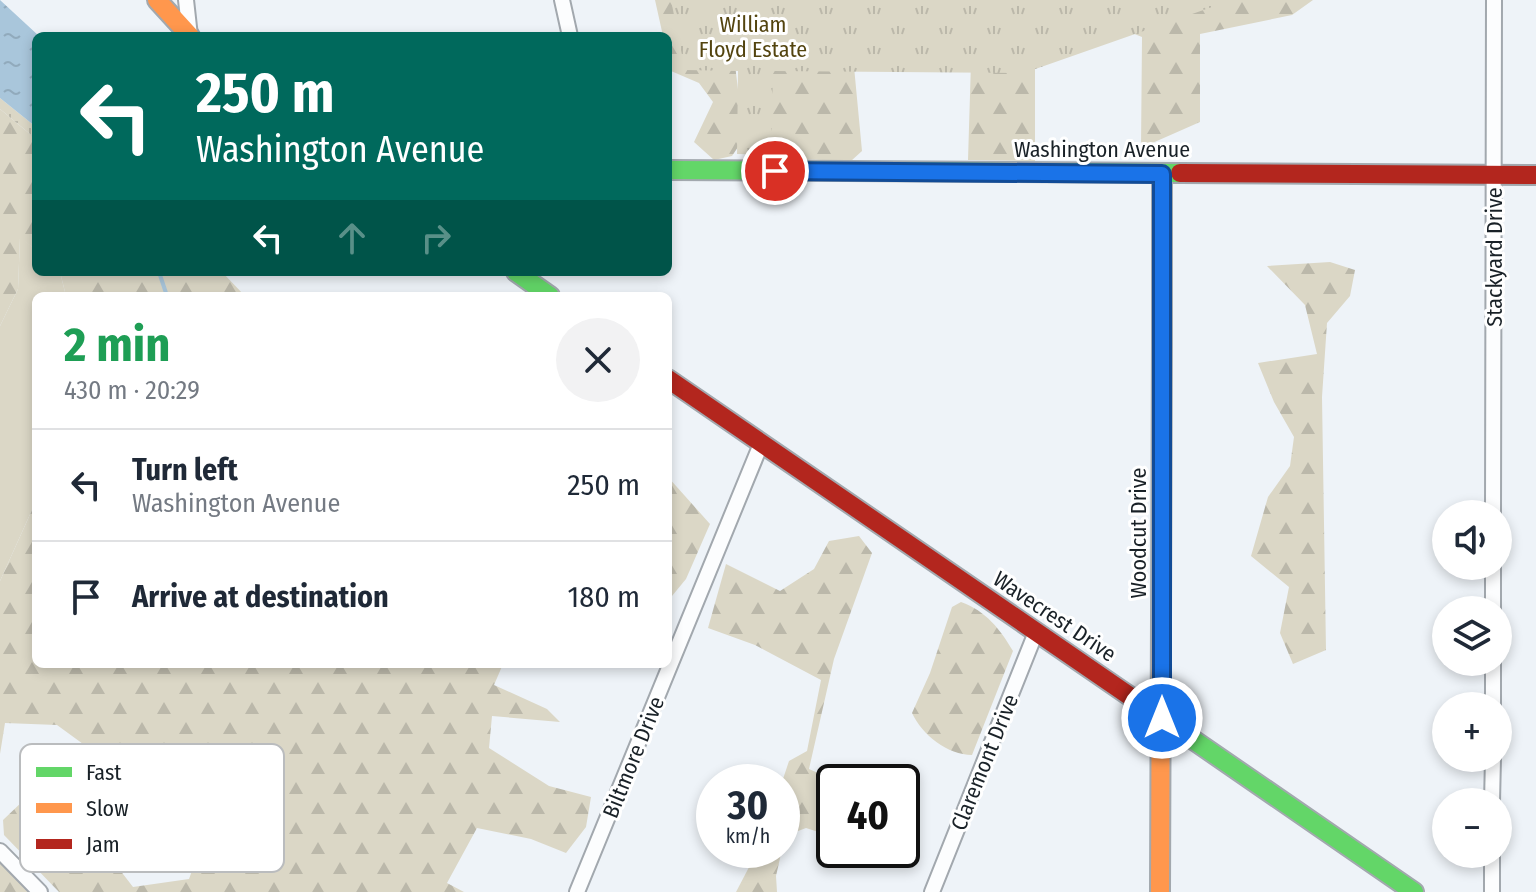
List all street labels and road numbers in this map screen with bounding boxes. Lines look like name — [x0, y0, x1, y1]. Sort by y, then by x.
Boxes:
street label: Washington Avenue — [1014, 136, 1190, 163]
street label: Stackyard Drive — [1481, 187, 1508, 327]
street label: Woodcut Drive — [1125, 468, 1152, 598]
street label: Wavecrest Drive — [988, 565, 1121, 667]
street label: Claremont Drive — [945, 690, 1024, 834]
street label: Biltmore Drive — [597, 692, 670, 822]

